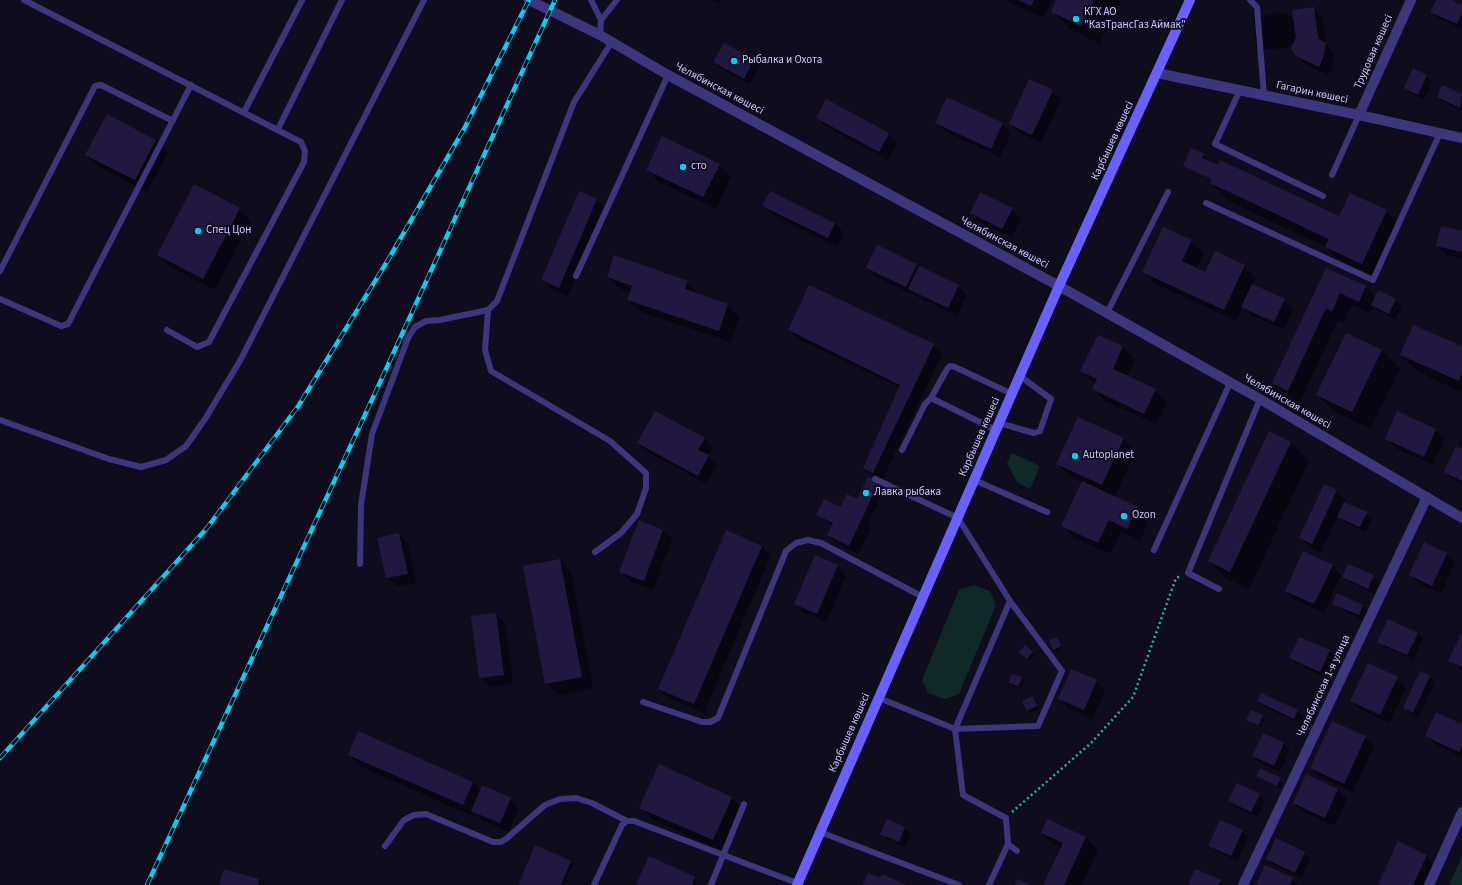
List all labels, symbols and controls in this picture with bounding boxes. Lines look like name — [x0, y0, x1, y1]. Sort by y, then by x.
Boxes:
place label: КГХ АО "КазТрансГаз Аймак" — [1084, 6, 1186, 32]
street label: Трудовая көшесі — [1352, 13, 1396, 91]
marker: КГХ АО "КазТрансГаз Аймак" — [1071, 14, 1081, 24]
place label: Рыбалка и Охота — [742, 54, 822, 68]
marker: Рыбалка и Охота — [729, 56, 739, 66]
street label: Челябинская көшесі — [672, 60, 766, 118]
street label: Гагарин көшесі — [1275, 79, 1349, 107]
street label: Карбышев көшесі — [1089, 99, 1137, 183]
place label: сто — [691, 160, 707, 174]
marker: сто — [678, 162, 688, 172]
street label: Челябинская көшесі — [957, 214, 1051, 272]
place label: Спец Цон — [206, 224, 251, 238]
marker: Спец Цон — [193, 226, 203, 236]
street label: Челябинская көшесі — [1241, 372, 1333, 432]
street label: Карбышев көшесі — [957, 395, 1003, 479]
place label: Autoplanet — [1083, 449, 1134, 463]
marker: Autoplanet — [1070, 451, 1080, 461]
place label: Лавка рыбака — [874, 486, 941, 500]
marker: Лавка рыбака — [861, 488, 871, 498]
place label: Ozon — [1132, 509, 1156, 523]
marker: Ozon — [1119, 511, 1129, 521]
street label: Челябинская 1-я улица — [1295, 633, 1353, 739]
street label: Карбышев көшесі — [827, 691, 873, 775]

